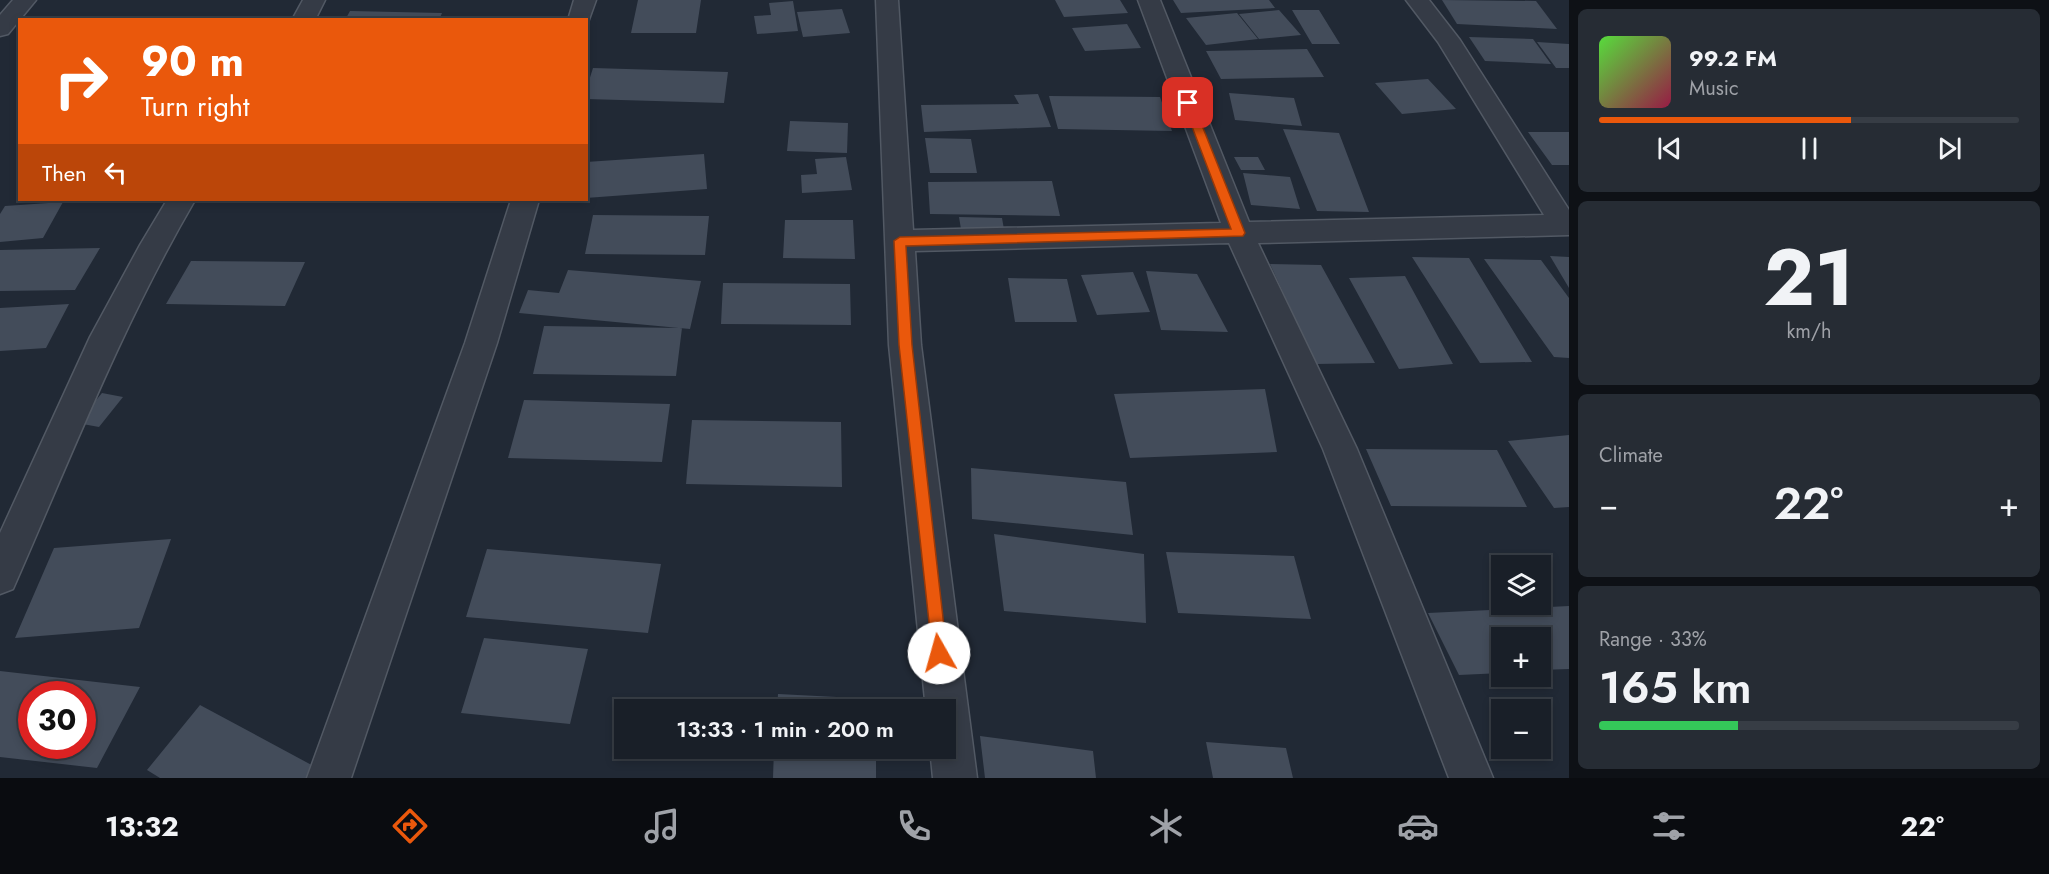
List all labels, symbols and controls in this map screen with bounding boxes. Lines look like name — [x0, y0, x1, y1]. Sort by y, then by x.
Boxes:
text: 90 m — [141, 31, 244, 92]
icon: right — [42, 42, 120, 120]
text: 99.2 FM — [1689, 42, 1777, 74]
text: Music — [1689, 74, 1739, 103]
pin — [1162, 77, 1213, 128]
icon: arrive — [1171, 86, 1204, 119]
text: Turn right — [141, 87, 249, 126]
icon: previous — [1653, 132, 1686, 165]
icon: pause — [1793, 132, 1826, 165]
icon: next — [1933, 132, 1966, 165]
icon: left — [99, 156, 132, 189]
text: Then — [42, 157, 87, 189]
text: 21 — [1764, 222, 1854, 334]
text: km/h — [1786, 317, 1832, 346]
text: Climate — [1599, 441, 1663, 470]
text: 22° — [1774, 471, 1843, 536]
text: − — [1599, 481, 1618, 528]
text: + — [1999, 481, 2019, 528]
map controls — [1491, 555, 1551, 759]
button: layers — [1491, 555, 1551, 615]
position arrow — [907, 621, 971, 685]
text: Range · 33% — [1599, 625, 1707, 654]
button: + — [1491, 627, 1551, 687]
text: 165 km — [1599, 655, 1752, 720]
speed limit sign: 30 — [18, 681, 96, 759]
button: − — [1491, 699, 1551, 759]
text: 13:33 · 1 min · 200 m — [676, 713, 894, 745]
icon: directions — [389, 805, 431, 847]
icon: music — [641, 805, 683, 847]
icon: phone — [893, 805, 935, 847]
icon: climate — [1145, 805, 1187, 847]
icon: car — [1397, 805, 1439, 847]
icon: filters — [1648, 805, 1690, 847]
text: 13:32 — [105, 807, 179, 846]
text: 22° — [1900, 807, 1944, 846]

